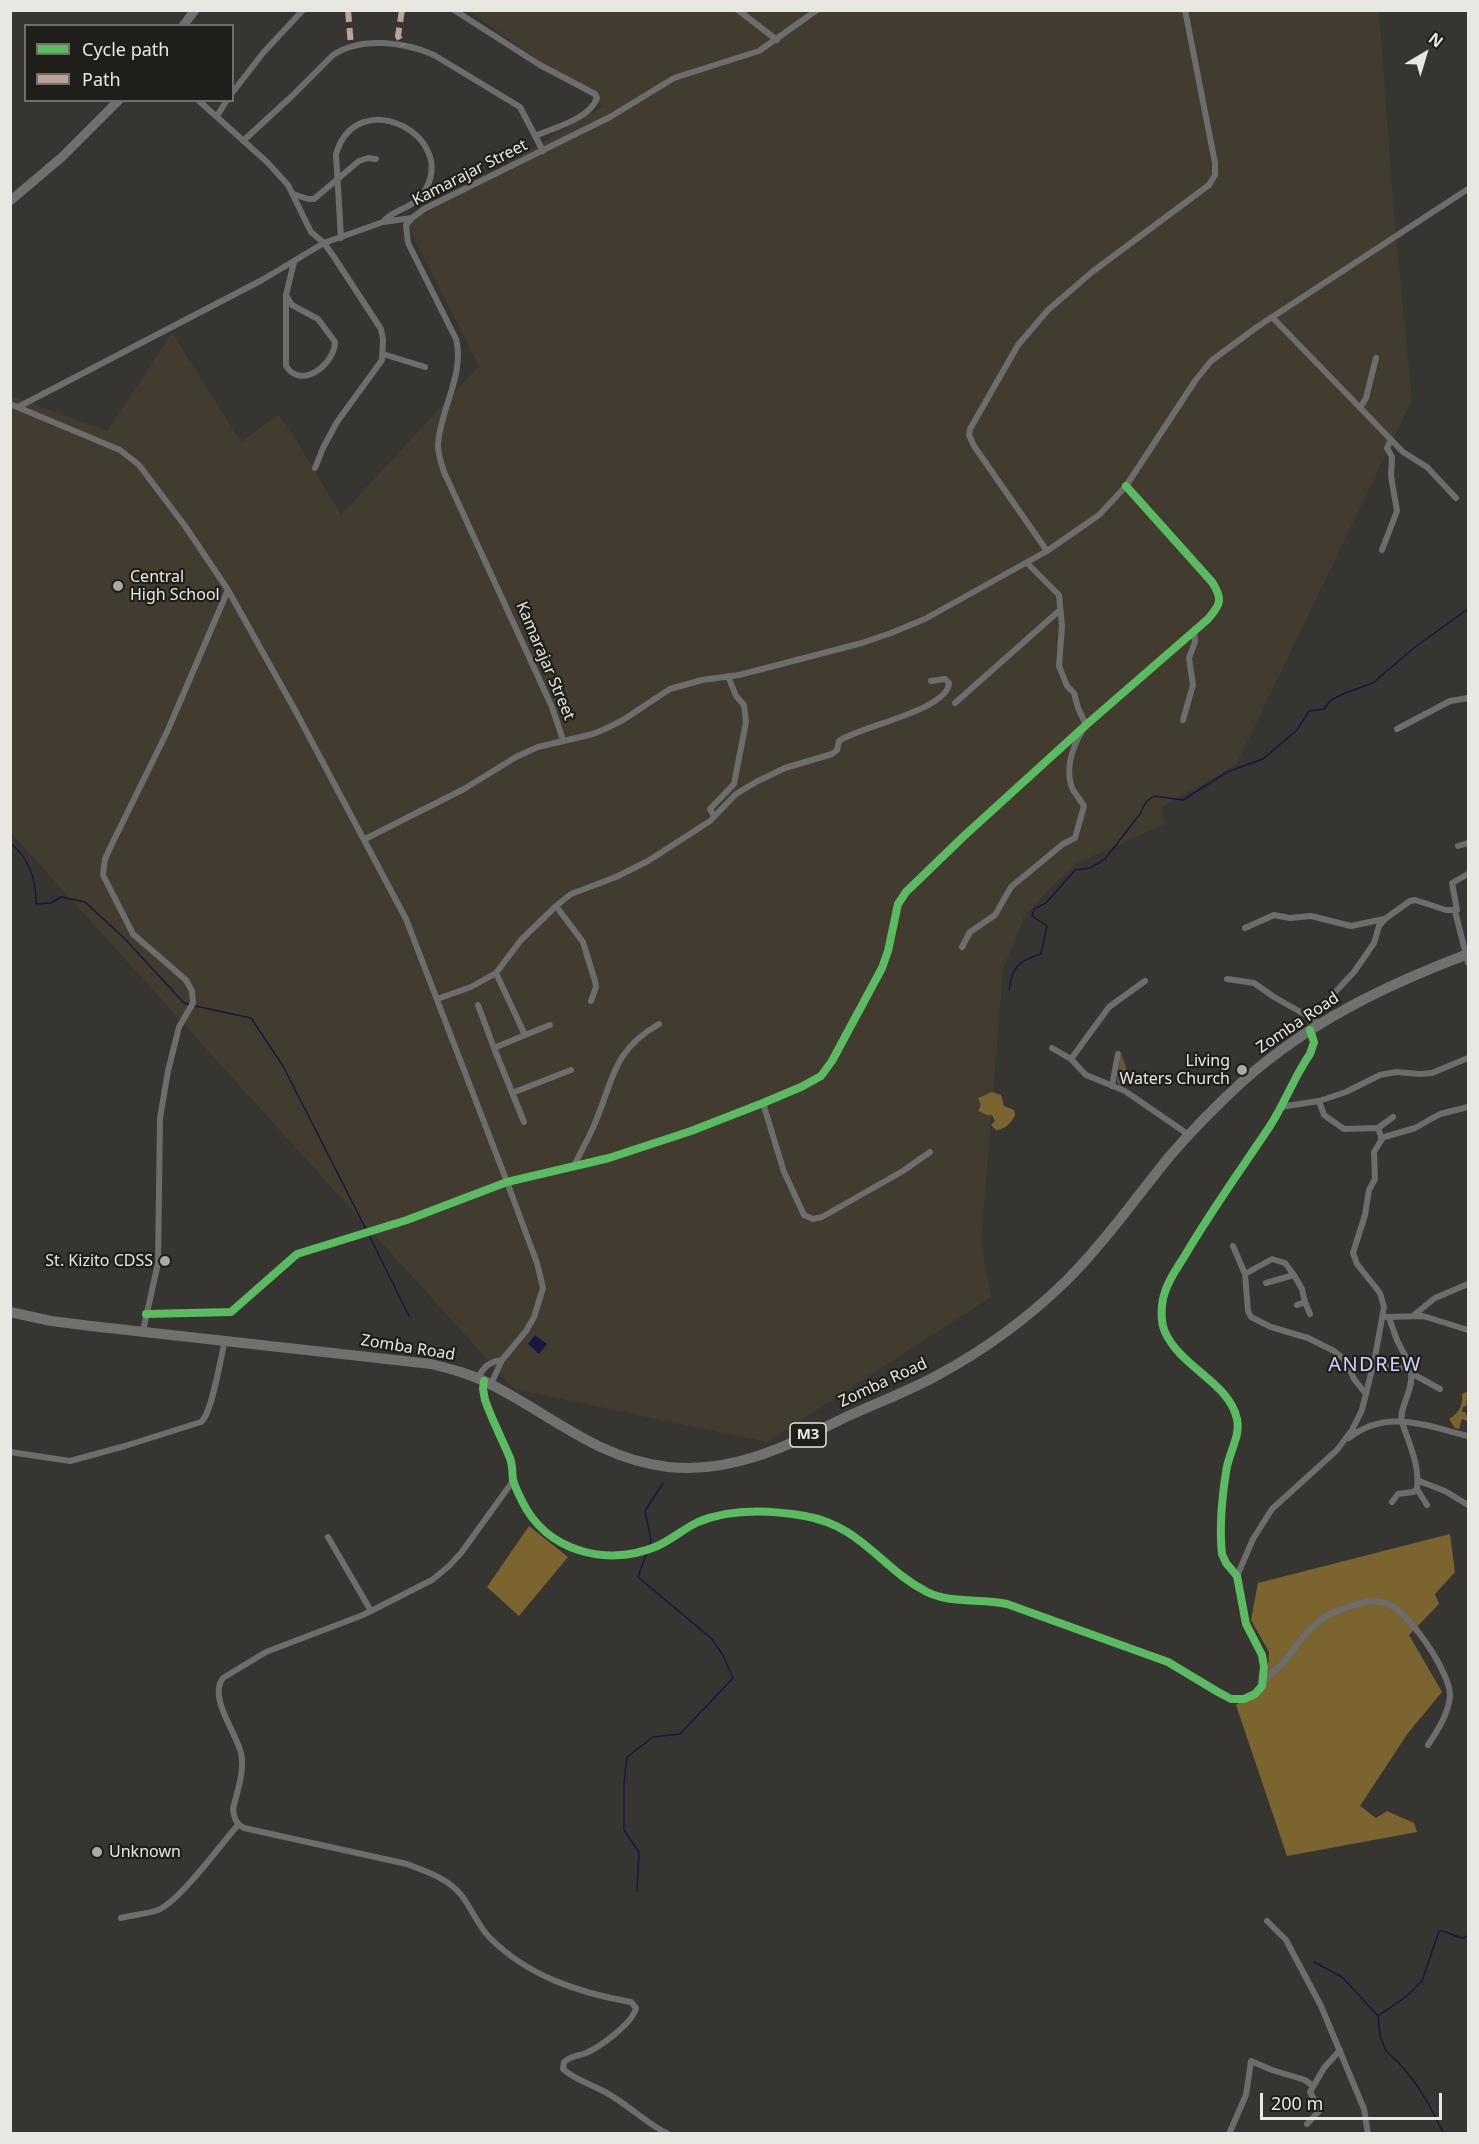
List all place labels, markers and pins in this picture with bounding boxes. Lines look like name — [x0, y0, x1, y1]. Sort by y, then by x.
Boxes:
place label: Central High School — [130, 567, 220, 605]
marker: Central High School — [111, 579, 125, 593]
place label: Living Waters Church — [1119, 1051, 1230, 1089]
marker: Living Waters Church — [1235, 1063, 1249, 1077]
place label: St. Kizito CDSS — [45, 1251, 153, 1271]
marker: St. Kizito CDSS — [158, 1254, 172, 1268]
place label: Unknown — [109, 1842, 181, 1862]
marker: Unknown — [90, 1845, 104, 1859]

